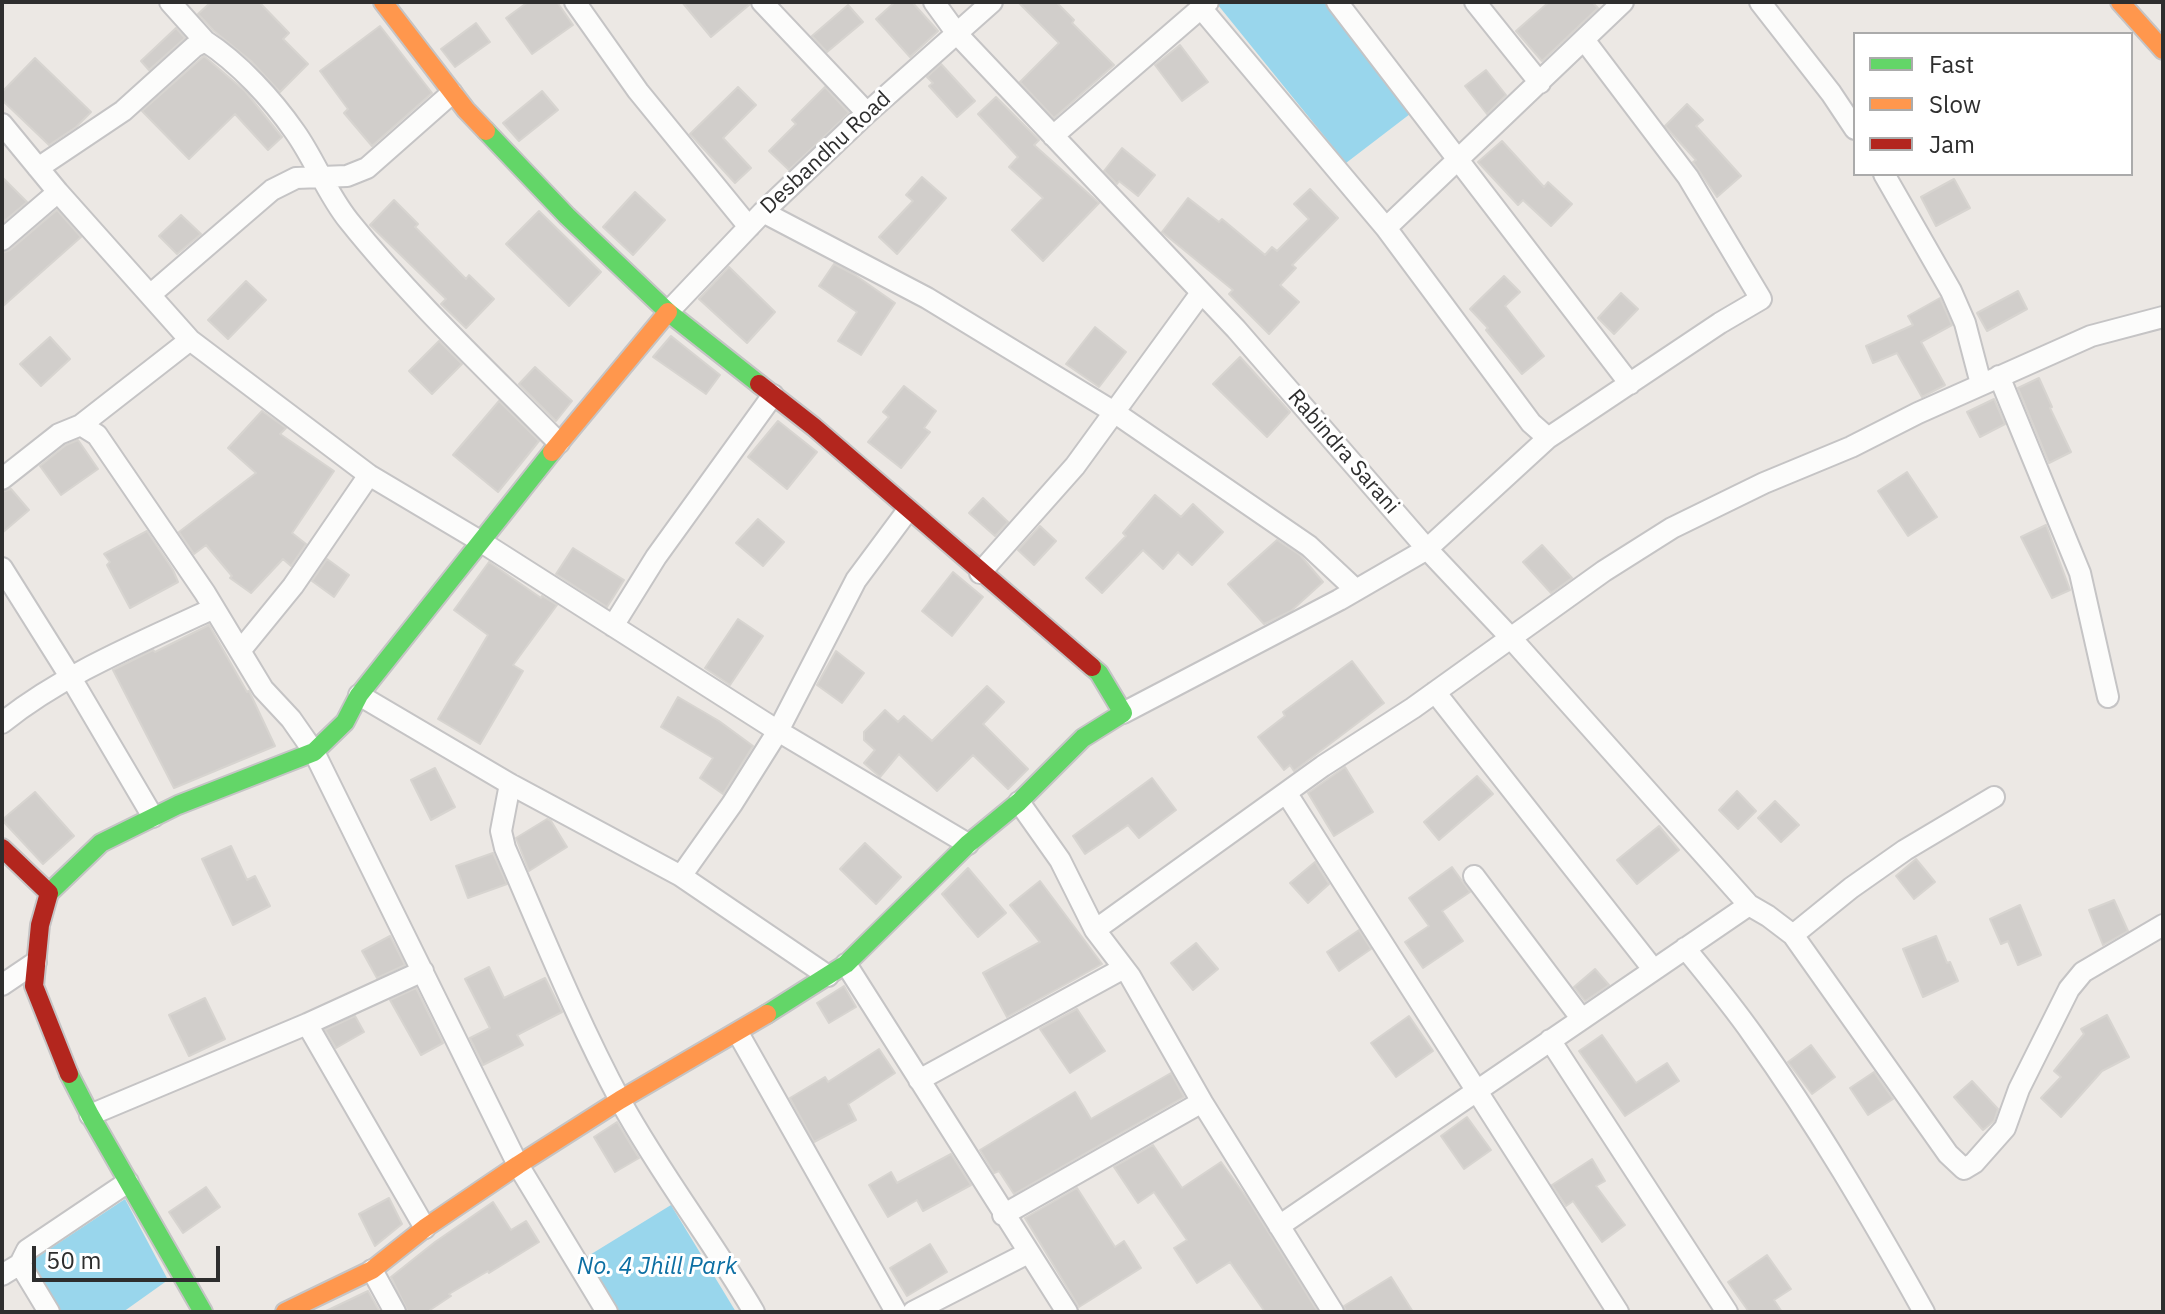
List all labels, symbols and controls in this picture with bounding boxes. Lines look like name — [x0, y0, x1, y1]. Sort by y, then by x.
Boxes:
legend — [1853, 32, 2133, 176]
text: Fast — [1929, 48, 1974, 80]
street label: Desbandhu Road — [756, 86, 896, 220]
text: Slow — [1929, 88, 1981, 120]
text: Jam — [1929, 128, 1975, 160]
street label: Rabindra Sarani — [1282, 384, 1404, 520]
scale bar — [36, 1230, 224, 1280]
text: 50 m — [46, 1244, 101, 1276]
water label: No. 4 Jhill Park — [577, 1253, 737, 1281]

